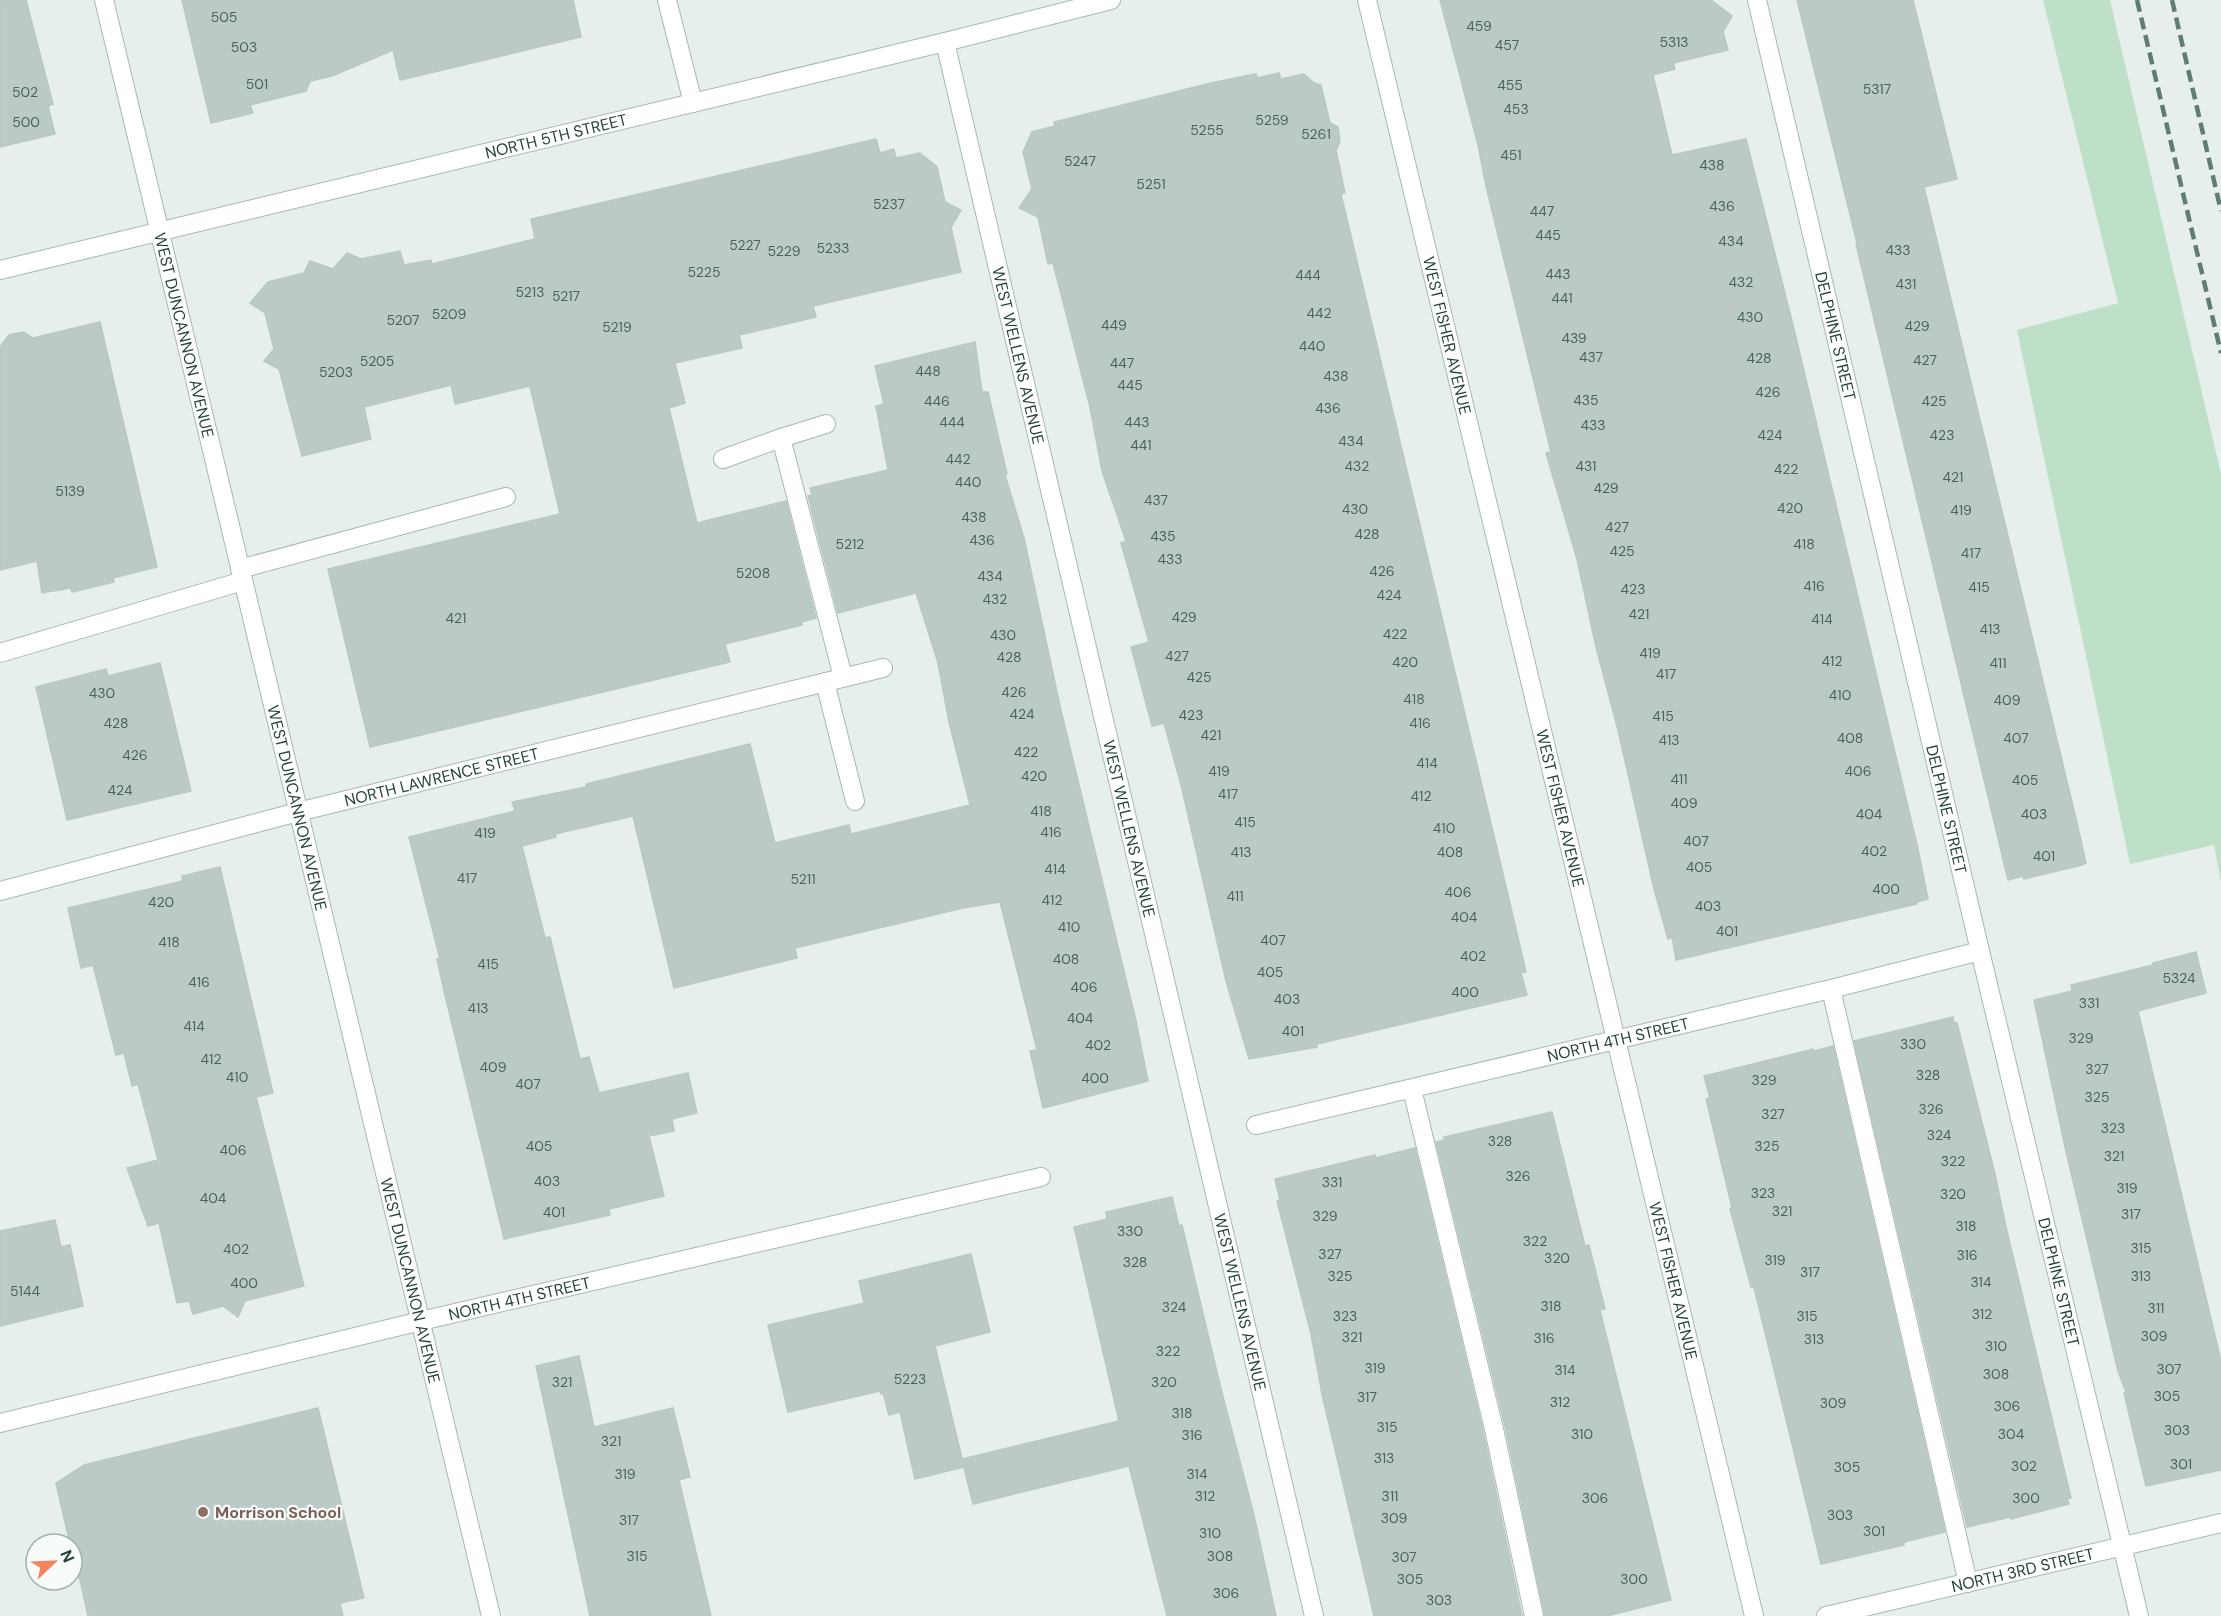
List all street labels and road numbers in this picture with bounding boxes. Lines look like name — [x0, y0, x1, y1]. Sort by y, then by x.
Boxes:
street label: NORTH 5TH STREET — [483, 109, 629, 164]
street label: WEST DUNCANNON AVENUE — [149, 230, 219, 440]
street label: WEST FISHER AVENUE — [1418, 255, 1476, 417]
street label: WEST WELLENS AVENUE — [987, 265, 1049, 446]
street label: DELPHINE STREET — [1810, 270, 1861, 402]
street label: WEST DUNCANNON AVENUE — [262, 703, 332, 913]
street label: WEST FISHER AVENUE — [1531, 727, 1589, 889]
street label: WEST WELLENS AVENUE — [1098, 738, 1160, 919]
street label: NORTH LAWRENCE STREET — [342, 743, 541, 811]
street label: DELPHINE STREET — [1921, 743, 1971, 876]
street label: NORTH 4TH STREET — [1545, 1013, 1691, 1067]
street label: WEST DUNCANNON AVENUE — [375, 1176, 445, 1385]
street label: WEST FISHER AVENUE — [1644, 1200, 1702, 1362]
street label: WEST WELLENS AVENUE — [1209, 1211, 1271, 1393]
street label: DELPHINE STREET — [2033, 1216, 2084, 1348]
street label: NORTH 4TH STREET — [446, 1272, 592, 1325]
street label: NORTH 3RD STREET — [1949, 1543, 2096, 1597]

